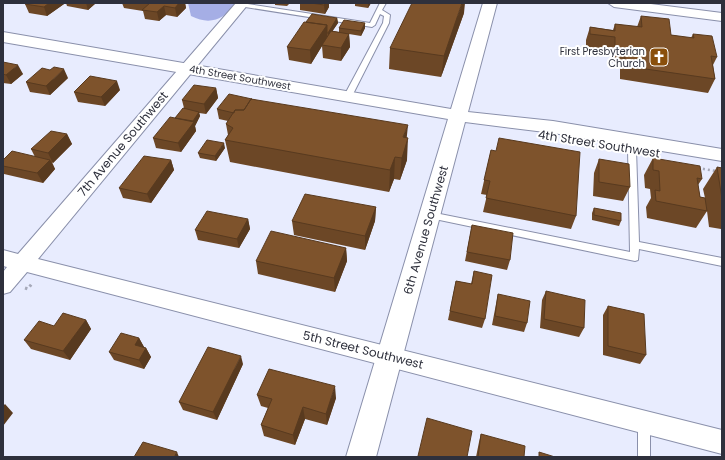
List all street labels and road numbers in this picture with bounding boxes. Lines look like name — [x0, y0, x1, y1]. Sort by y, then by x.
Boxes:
street label: 4th Street Southwest — [188, 61, 292, 94]
street label: 7th Avenue Southwest — [74, 87, 172, 200]
street label: 4th Street Southwest — [537, 125, 661, 162]
street label: 6th Avenue Southwest — [399, 163, 452, 296]
street label: 5th Street Southwest — [301, 326, 425, 373]

